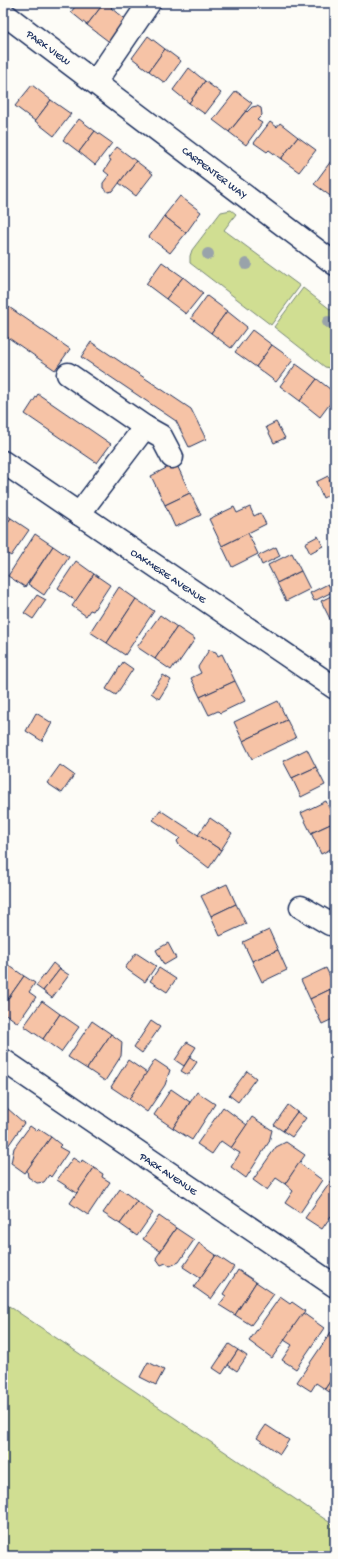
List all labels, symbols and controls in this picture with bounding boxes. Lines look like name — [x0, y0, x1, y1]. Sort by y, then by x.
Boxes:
street label: PARK VIEW — [22, 28, 72, 69]
street label: CARPENTER WAY — [179, 145, 249, 202]
street label: OAKMERE AVENUE — [128, 547, 209, 607]
street label: PARK AVENUE — [136, 1150, 200, 1199]

